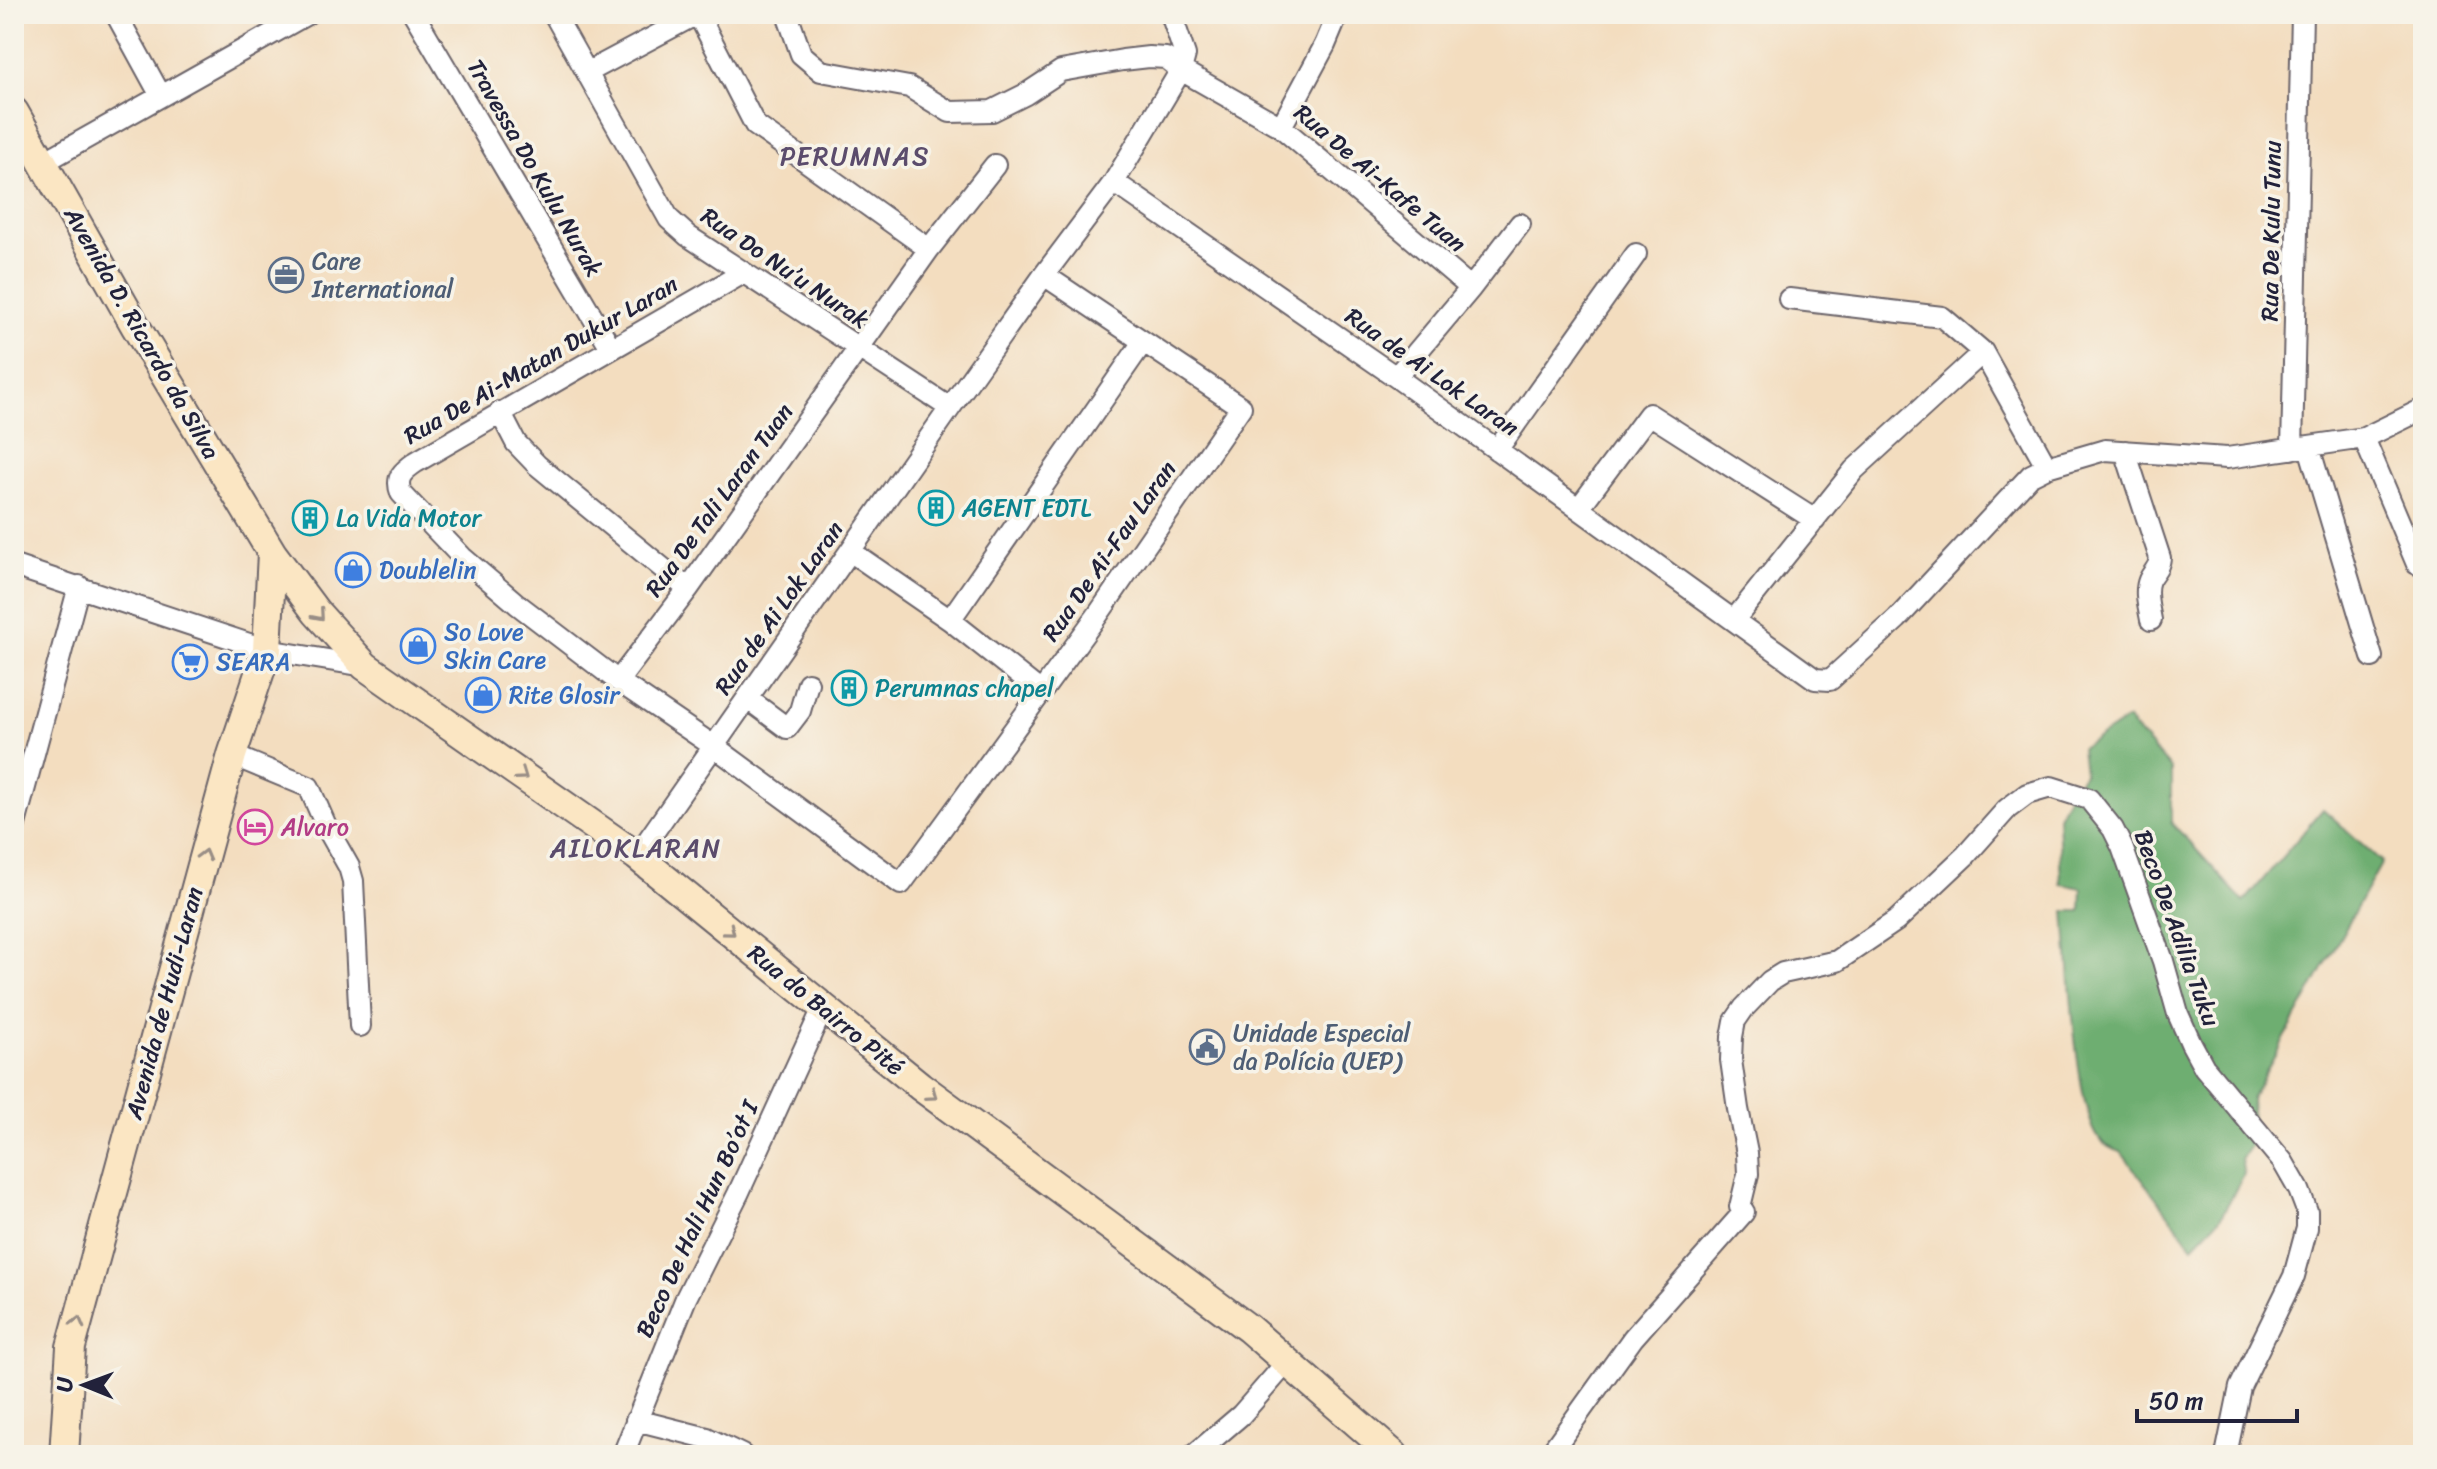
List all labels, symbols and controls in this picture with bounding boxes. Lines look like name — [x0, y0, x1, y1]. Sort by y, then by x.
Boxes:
street label: Travessa Do Kulu Nurak — [455, 51, 615, 285]
street label: Rua De Ai-Kafe Tuan — [1284, 93, 1476, 263]
district label: PERUMNAS — [780, 133, 930, 179]
street label: Rua De Kulu Tunu — [2248, 140, 2294, 322]
street label: Rua Do Nu’u Nurak — [692, 196, 878, 340]
street label: Avenida D. Ricardo da Silva — [52, 198, 232, 467]
place label: Care International — [311, 240, 454, 310]
office icon: Care International — [267, 256, 305, 294]
street label: Rua De Ai-Matan Dukur Laran — [396, 264, 686, 456]
street label: Rua de Ai Lok Laran — [1336, 296, 1528, 448]
street label: Rua De Tali Laran Tuan — [634, 394, 804, 606]
street label: Rua De Ai-Fau Laran — [1031, 451, 1187, 651]
place label: AGENT EDTL — [961, 487, 1091, 529]
building icon: AGENT EDTL — [917, 489, 955, 527]
place label: La Vida Motor — [336, 497, 482, 539]
building icon: La Vida Motor — [291, 499, 329, 537]
street label: Rua de Ai Lok Laran — [703, 512, 855, 704]
place label: Doublelin — [379, 549, 476, 591]
shop icon: Doublelin — [334, 551, 372, 589]
one-way arrow — [309, 605, 324, 620]
place label: So Love Skin Care — [444, 611, 546, 681]
shop icon: So Love Skin Care — [399, 627, 437, 665]
place label: SEARA — [216, 641, 290, 683]
supermarket icon: SEARA — [171, 643, 209, 681]
place label: Perumnas chapel — [875, 667, 1055, 709]
building icon: Perumnas chapel — [830, 669, 868, 707]
place label: Rite Glosir — [509, 674, 621, 716]
shop icon: Rite Glosir — [464, 676, 502, 714]
one-way arrow — [514, 765, 528, 780]
place label: Alvaro — [280, 806, 349, 848]
hotel icon: Alvaro — [236, 808, 274, 846]
street label: Beco De Adilia Tuku — [2122, 824, 2232, 1032]
district label: AILOKLARAN — [549, 825, 722, 871]
one-way arrow — [195, 848, 212, 862]
street label: Avenida de Hudi-Laran — [113, 882, 215, 1125]
one-way arrow — [720, 922, 735, 936]
street label: Rua do Bairro Pité — [738, 933, 914, 1087]
place label: Unidade Especial da Polícia (UEP) — [1233, 1012, 1412, 1082]
public building icon: Unidade Especial da Polícia (UEP) — [1188, 1028, 1226, 1066]
one-way arrow — [923, 1085, 938, 1099]
street label: Beco De Hali Hun Bo’ot I — [623, 1092, 771, 1345]
one-way arrow — [69, 1316, 85, 1330]
north arrow — [44, 1345, 124, 1425]
scale bar — [2137, 1373, 2297, 1423]
text: U — [45, 1376, 84, 1392]
text: 50 m — [2149, 1380, 2204, 1422]

